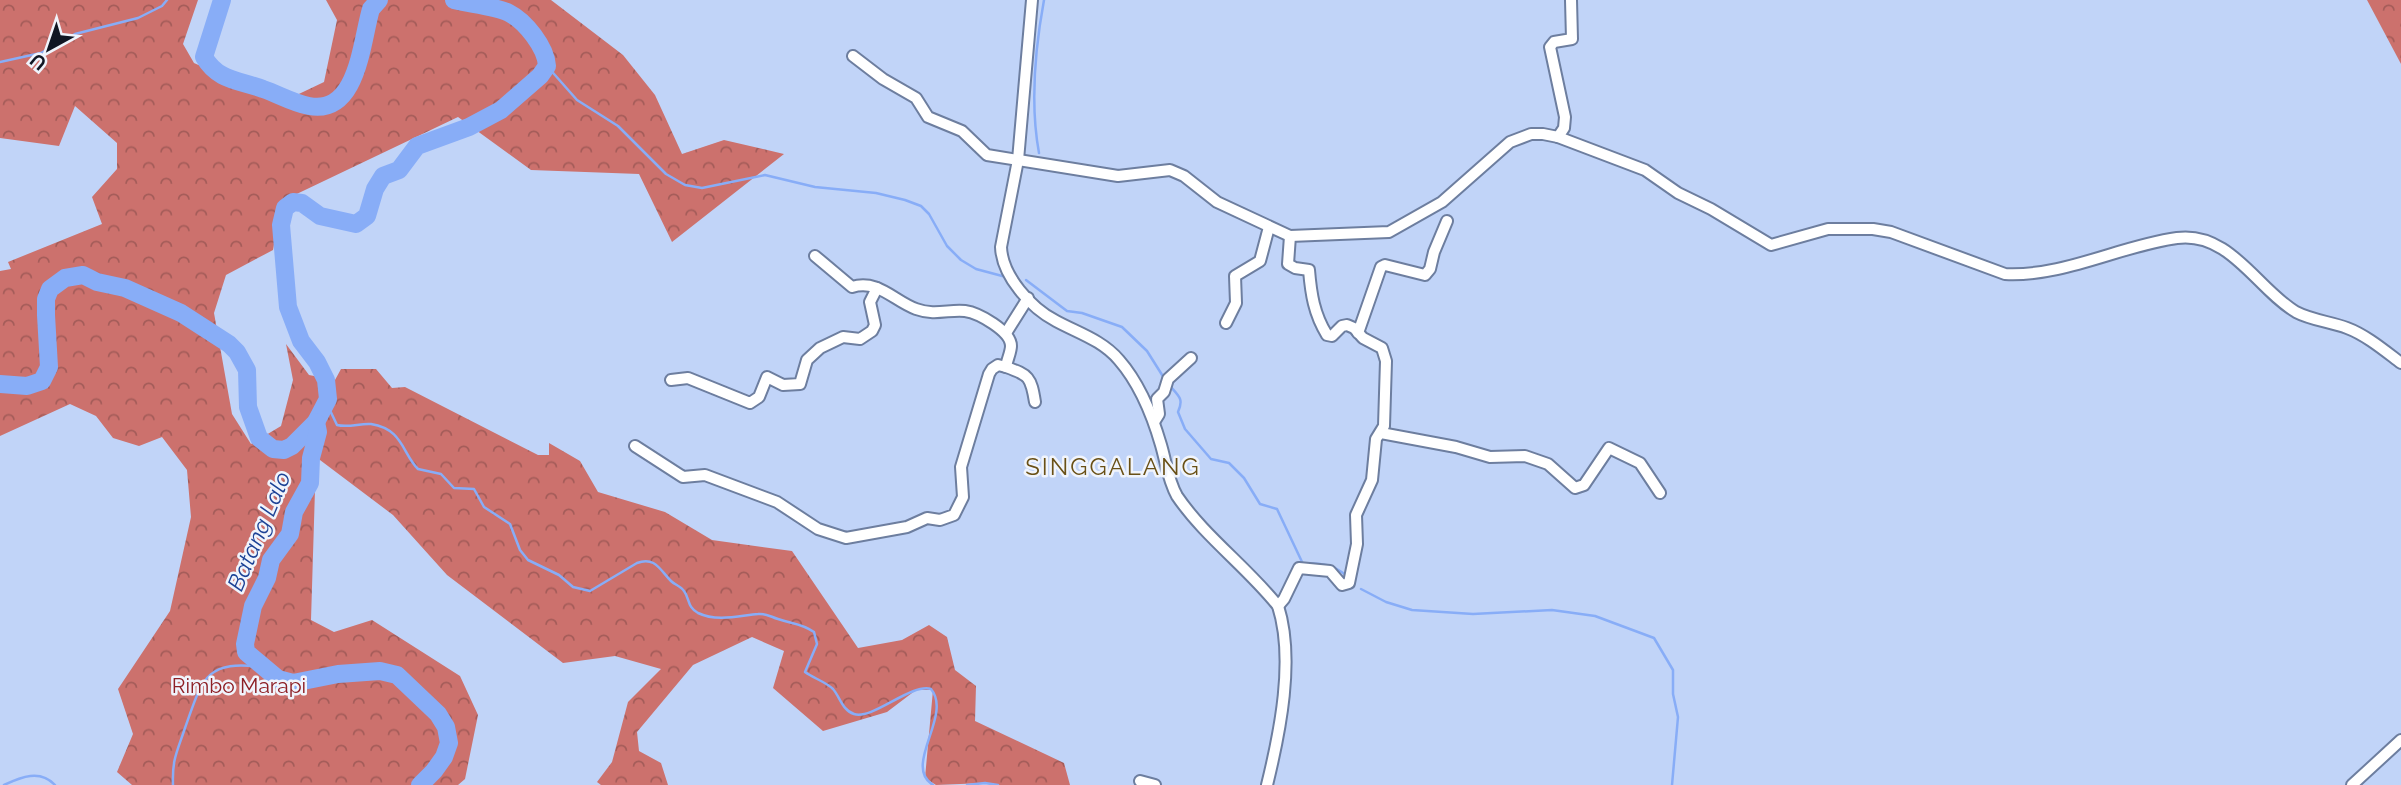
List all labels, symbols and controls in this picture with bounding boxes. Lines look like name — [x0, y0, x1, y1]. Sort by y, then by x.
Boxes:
north arrow — [14, 14, 84, 84]
text: U — [26, 49, 51, 75]
district label: SINGGALANG — [1025, 452, 1201, 481]
water label: Batang Lalo — [221, 467, 296, 594]
park label: Rimbo Marapi — [172, 673, 306, 698]

